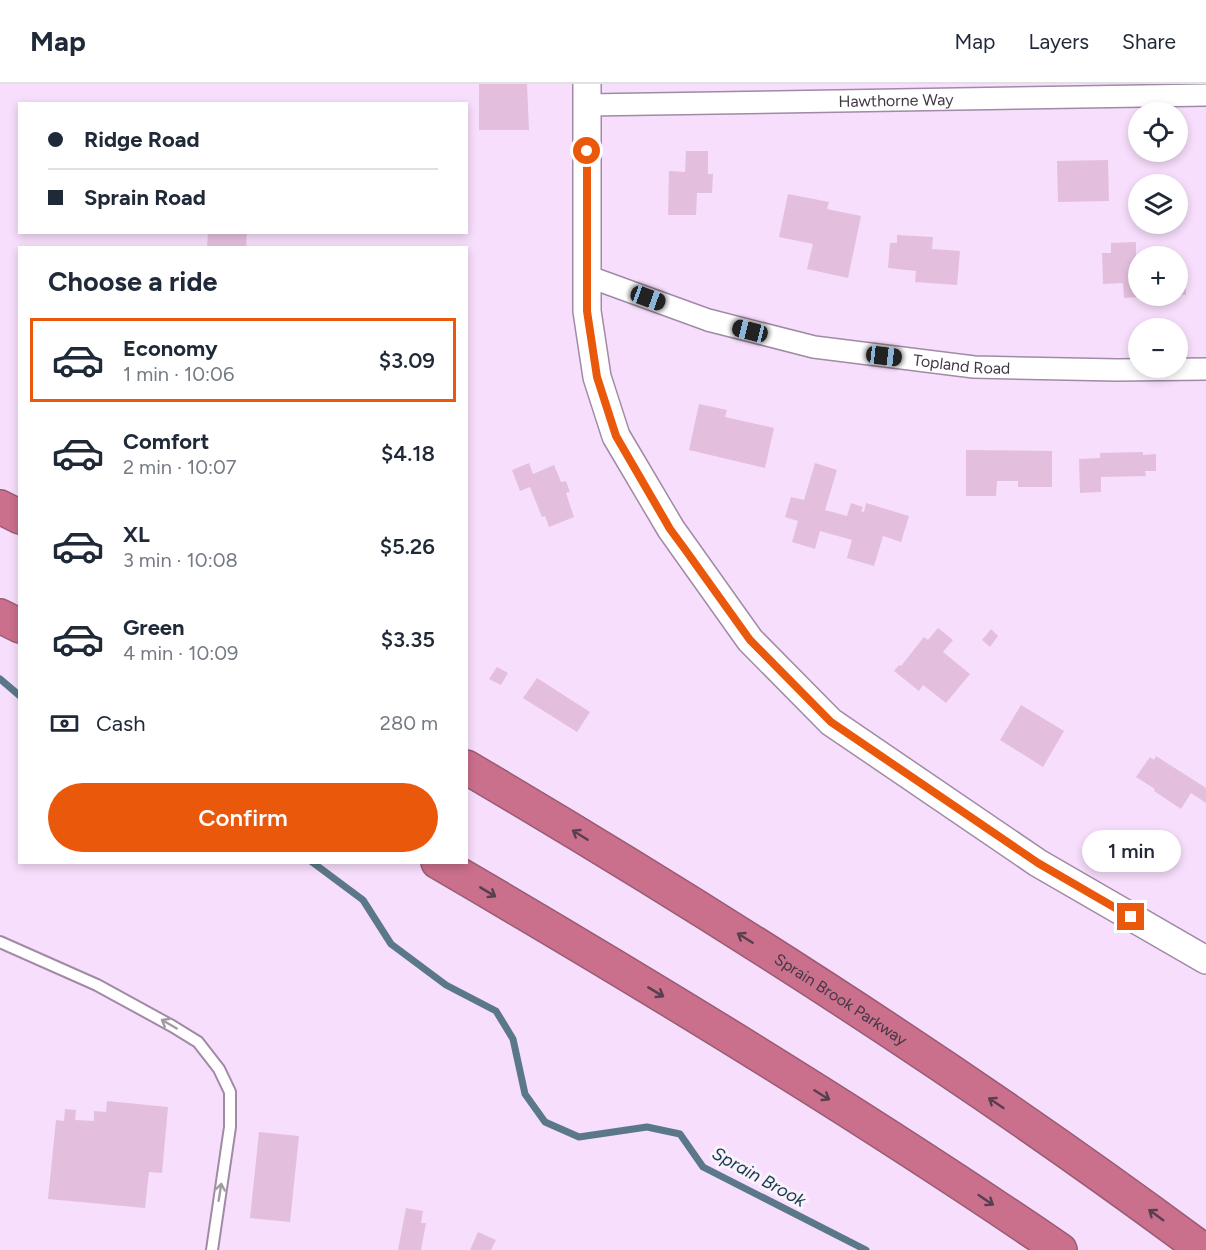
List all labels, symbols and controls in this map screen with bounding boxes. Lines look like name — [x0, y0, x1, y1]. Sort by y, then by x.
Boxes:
text: Map — [30, 24, 86, 58]
text: Map — [955, 29, 995, 54]
text: Layers — [1028, 29, 1089, 54]
text: Share — [1122, 29, 1176, 54]
street label: Hawthorne Way — [838, 90, 954, 110]
map controls — [1128, 102, 1188, 378]
button: locate — [1128, 102, 1188, 162]
text: Ridge Road — [84, 126, 199, 153]
route start — [573, 137, 600, 164]
button: layers — [1128, 174, 1188, 234]
text: Sprain Road — [84, 184, 206, 211]
button: + — [1128, 246, 1188, 306]
text: Choose a ride — [48, 265, 217, 298]
car — [628, 283, 668, 313]
car — [730, 318, 770, 344]
button: − — [1128, 318, 1188, 378]
icon: car — [51, 333, 105, 387]
text: Economy — [123, 335, 218, 362]
car — [865, 345, 903, 367]
text: $3.09 — [379, 347, 435, 374]
street label: Topland Road — [912, 350, 1011, 377]
text: 1 min · 10:06 — [123, 362, 234, 386]
icon: car — [51, 426, 105, 480]
text: Comfort — [123, 428, 209, 455]
text: $4.18 — [381, 440, 435, 467]
text: 2 min · 10:07 — [123, 455, 237, 479]
icon: car — [51, 519, 105, 573]
text: XL — [123, 521, 150, 548]
text: $5.26 — [380, 533, 435, 560]
text: 3 min · 10:08 — [123, 548, 238, 572]
icon: car — [51, 612, 105, 666]
text: Green — [123, 614, 185, 641]
text: $3.35 — [381, 626, 435, 653]
text: 4 min · 10:09 — [123, 641, 238, 665]
icon: cash — [48, 707, 81, 740]
text: Cash — [96, 710, 146, 737]
text: 280 m — [380, 711, 438, 735]
button: Confirm — [48, 783, 438, 852]
one-way arrow — [572, 829, 589, 841]
callout: 1 min — [1082, 830, 1180, 872]
text: 1 min — [1108, 839, 1155, 863]
one-way arrow — [479, 886, 496, 898]
route end — [1117, 903, 1144, 930]
one-way arrow — [737, 932, 754, 945]
street label: Sprain Brook Parkway — [771, 949, 911, 1049]
one-way arrow — [647, 986, 664, 998]
one-way arrow — [161, 1018, 178, 1030]
one-way arrow — [813, 1089, 830, 1101]
one-way arrow — [988, 1097, 1005, 1109]
water label: Sprain Brook — [708, 1142, 811, 1212]
one-way arrow — [215, 1183, 226, 1203]
one-way arrow — [977, 1194, 993, 1206]
one-way arrow — [1148, 1209, 1164, 1222]

